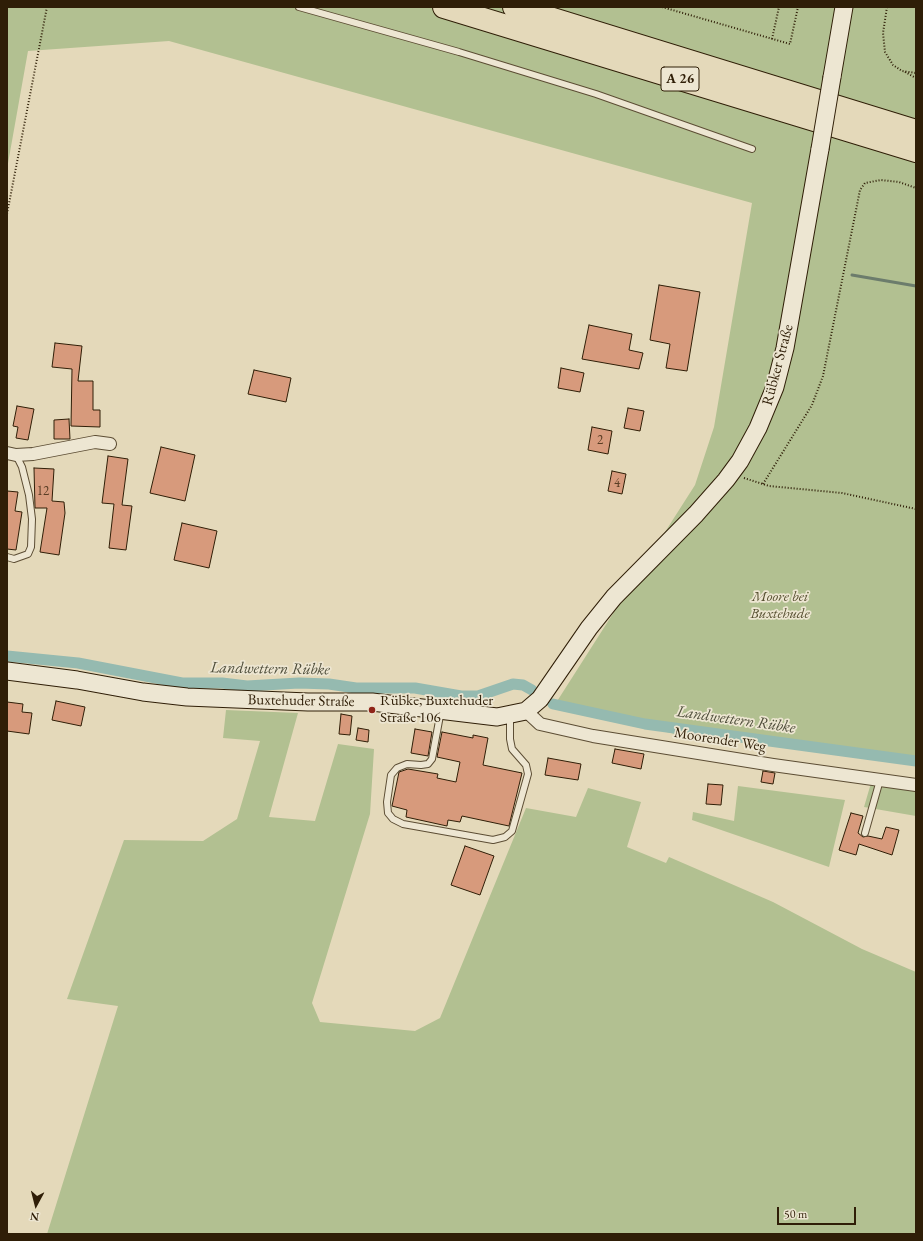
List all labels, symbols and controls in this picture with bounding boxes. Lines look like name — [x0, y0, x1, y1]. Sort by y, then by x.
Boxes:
road number: A 26 — [661, 67, 699, 91]
street label: Rübker Straße — [759, 323, 797, 407]
house number: 2 — [597, 432, 603, 448]
house number: 4 — [614, 475, 620, 491]
house number: 12 — [37, 483, 49, 499]
park label: Moore bei Buxtehude — [750, 588, 810, 623]
water label: Landwettern Rübke — [210, 658, 330, 680]
street label: Buxtehuder Straße — [247, 691, 355, 711]
place label: Rübke, Buxtehuder Straße 106 — [380, 692, 493, 727]
water label: Landwettern Rübke — [675, 702, 797, 738]
marker: Rübke, Buxtehuder Straße 106 — [367, 705, 377, 715]
street label: Moorender Weg — [673, 724, 767, 756]
north arrow — [16, 1185, 56, 1225]
scale bar — [779, 1199, 858, 1225]
text: 50 m — [784, 1206, 807, 1222]
text: N — [29, 1209, 40, 1224]

